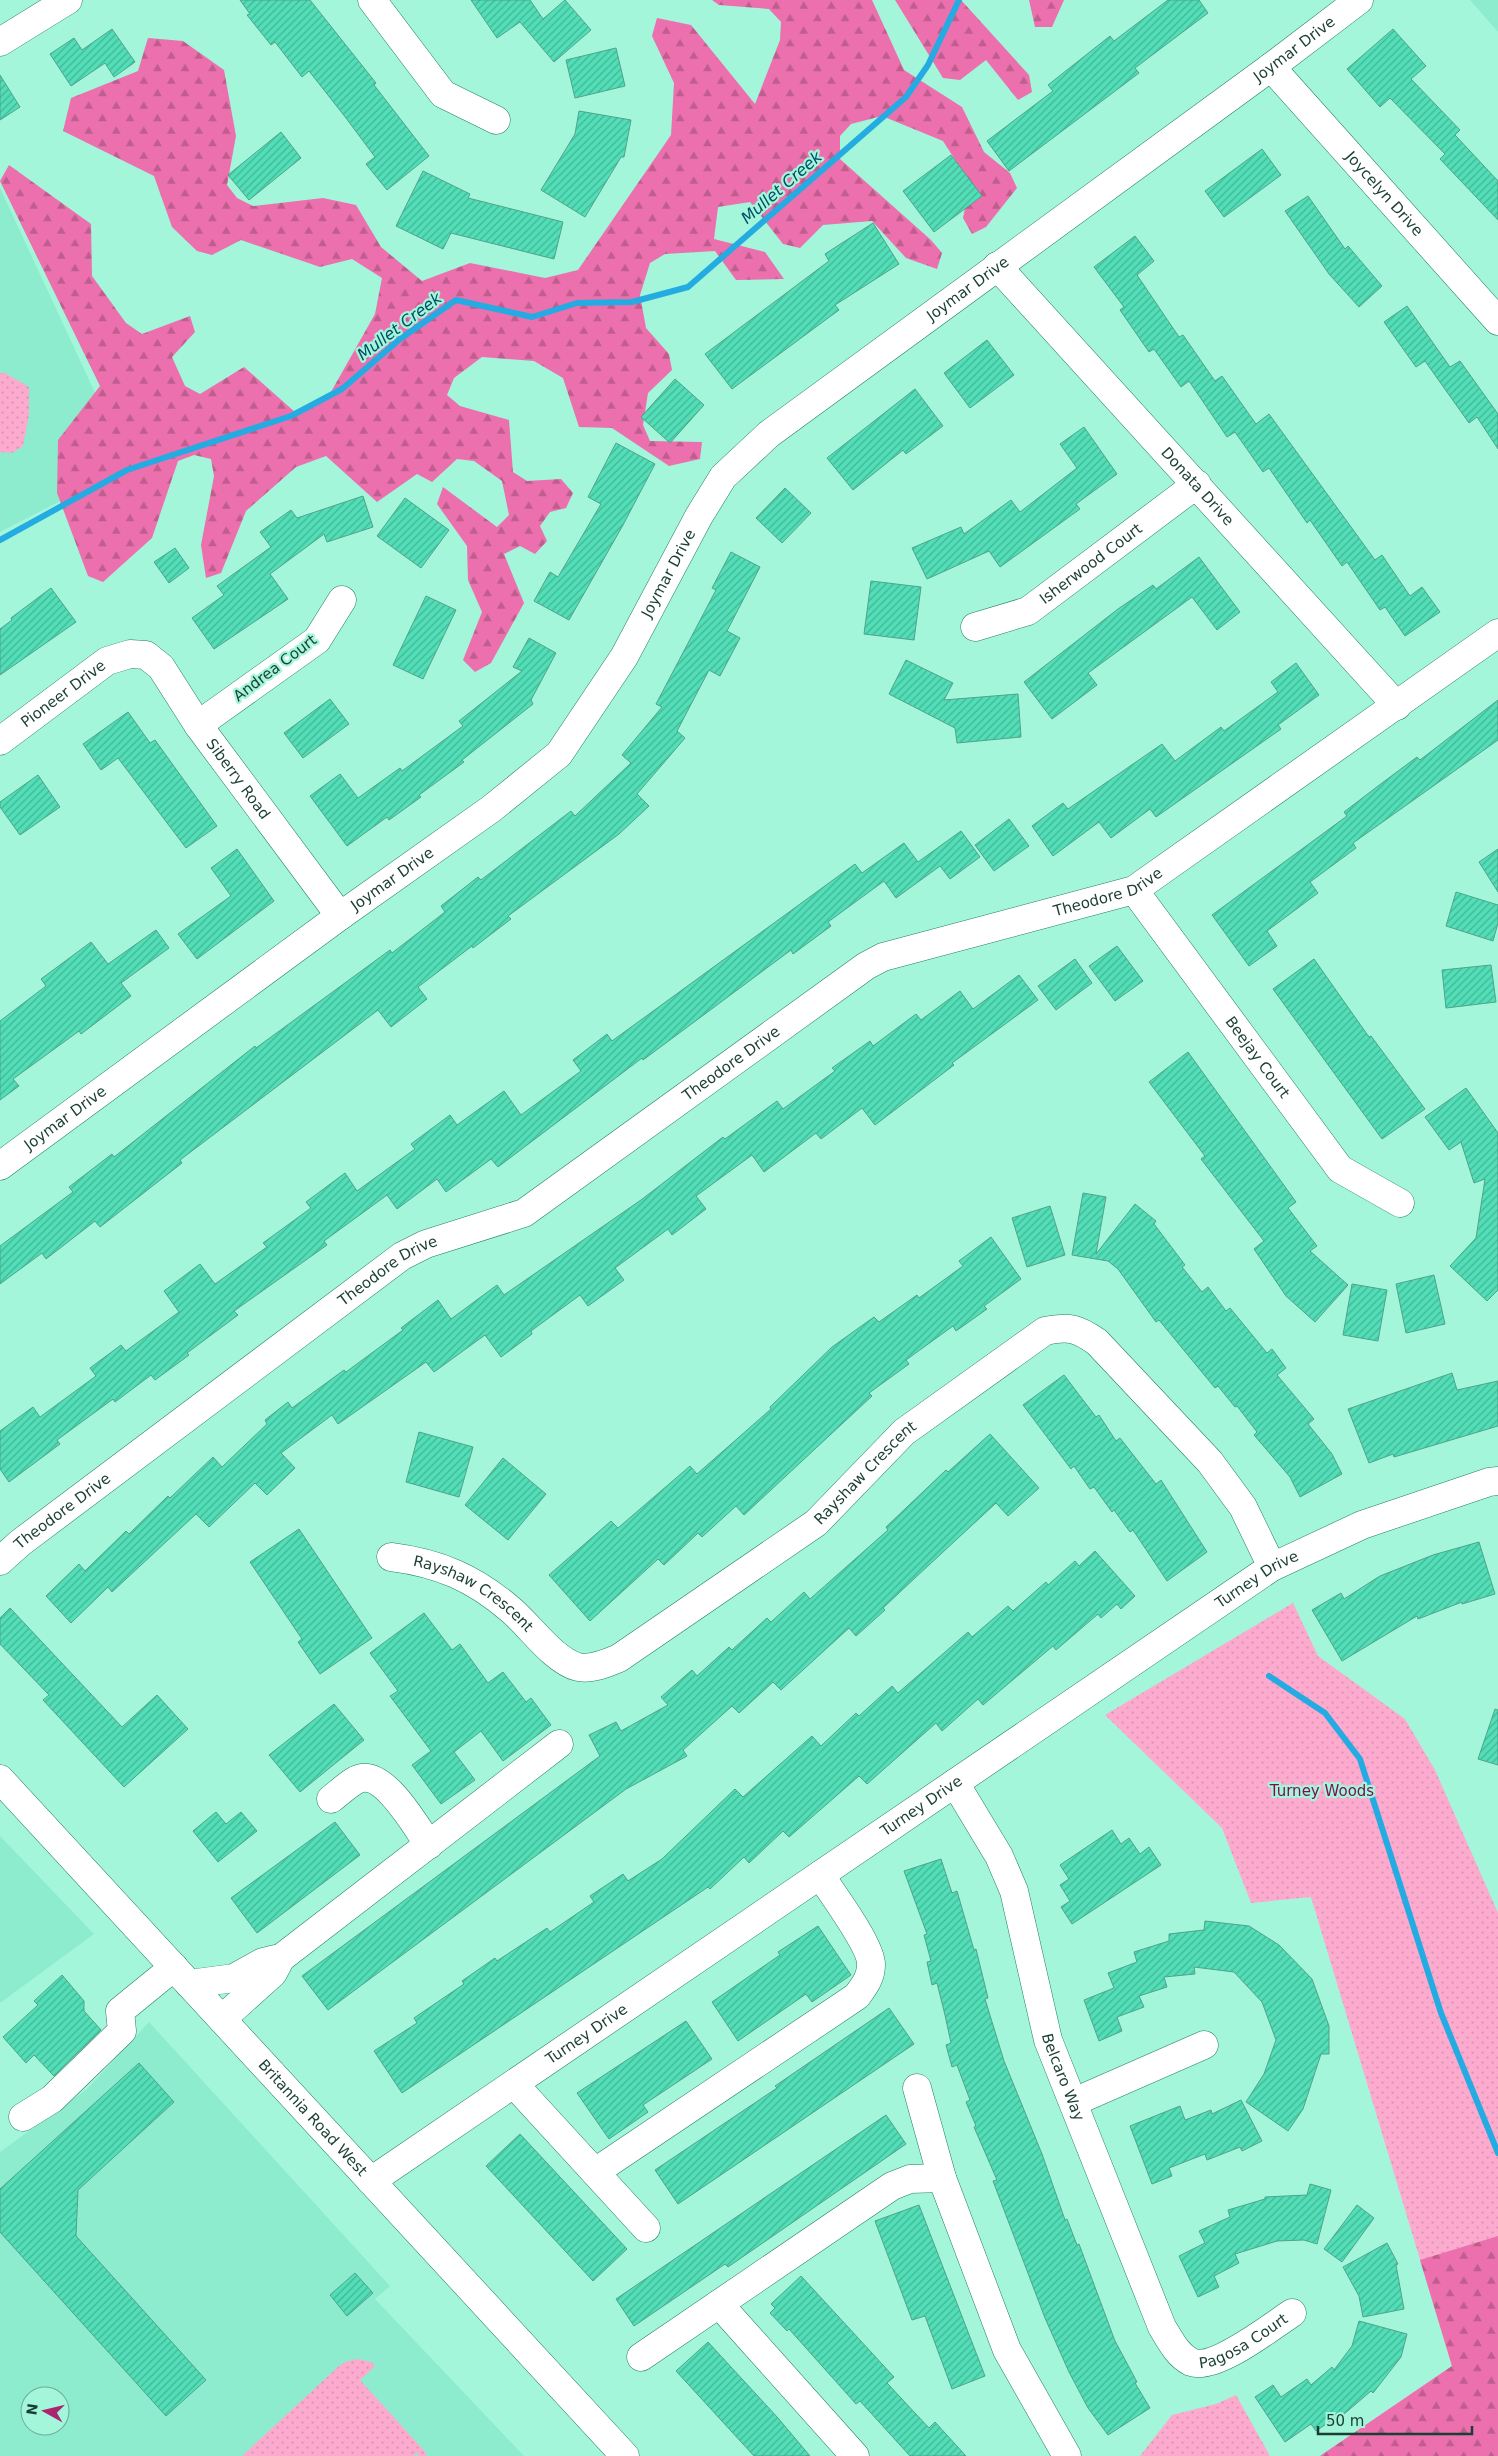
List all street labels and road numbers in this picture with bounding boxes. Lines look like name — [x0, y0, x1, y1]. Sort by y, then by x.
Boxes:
street label: Joymar Drive — [1249, 13, 1339, 86]
street label: Joycelyn Drive — [1341, 147, 1427, 240]
street label: Joymar Drive — [922, 253, 1012, 325]
street label: Donata Drive — [1157, 444, 1238, 529]
street label: Isherwood Court — [1036, 519, 1146, 608]
street label: Joymar Drive — [637, 526, 699, 621]
street label: Andrea Court — [230, 631, 320, 705]
street label: Pioneer Drive — [17, 656, 109, 731]
street label: Siberry Road — [202, 735, 274, 823]
street label: Joymar Drive — [346, 844, 437, 915]
street label: Theodore Drive — [1050, 864, 1166, 920]
street label: Beejay Court — [1221, 1013, 1294, 1102]
street label: Theodore Drive — [678, 1022, 783, 1105]
street label: Joymar Drive — [20, 1082, 110, 1155]
street label: Theodore Drive — [334, 1232, 440, 1310]
street label: Rayshaw Crescent — [810, 1417, 920, 1528]
street label: Theodore Drive — [10, 1469, 114, 1554]
street label: Turney Drive — [1211, 1547, 1301, 1613]
street label: Rayshaw Crescent — [412, 1552, 537, 1636]
street label: Turney Drive — [876, 1772, 966, 1841]
street label: Turney Drive — [542, 2000, 631, 2069]
street label: Belcaro Way — [1038, 2032, 1088, 2124]
street label: Britannia Road West — [254, 2056, 371, 2180]
street label: Pagosa Court — [1198, 2310, 1291, 2373]

